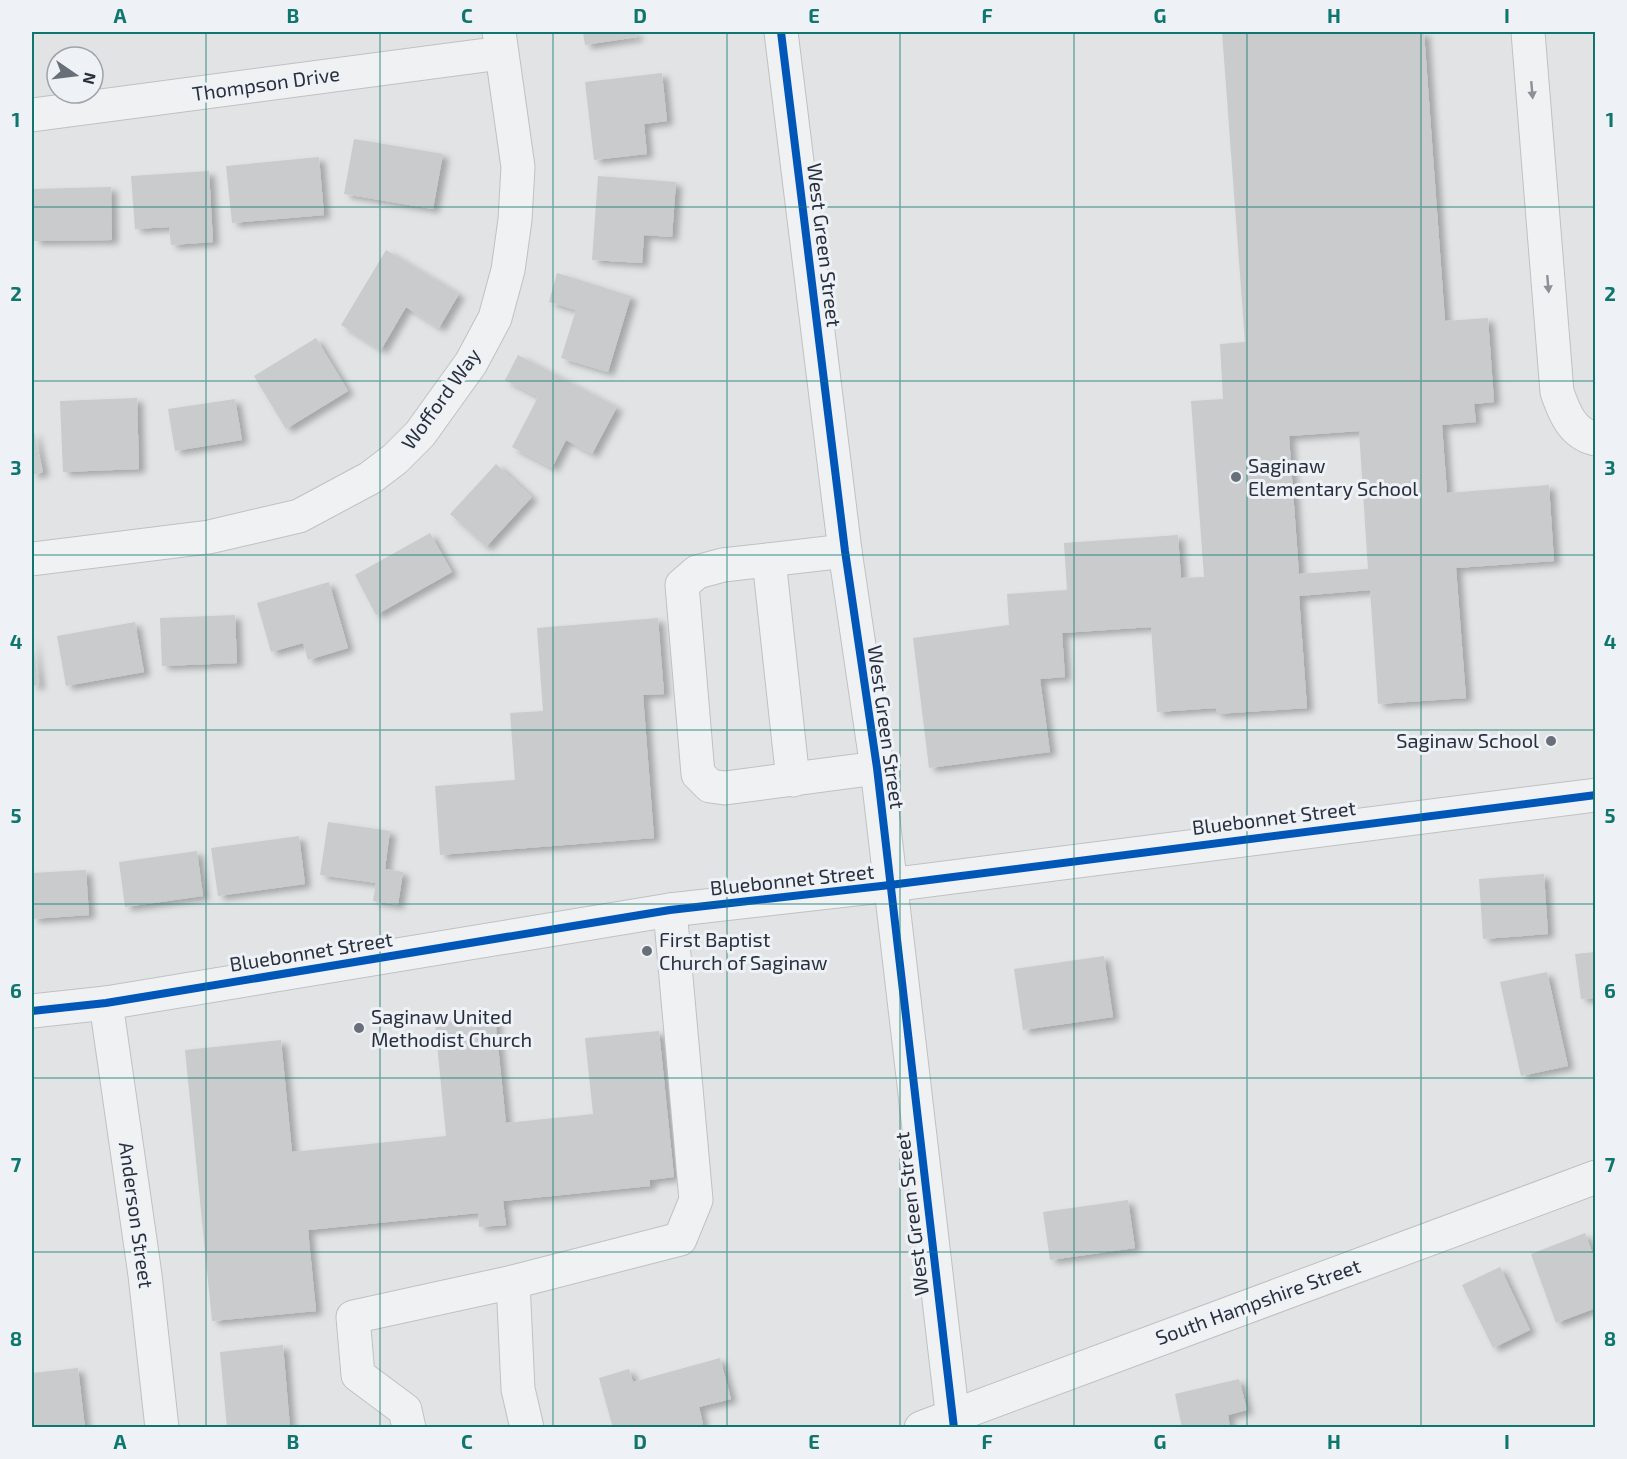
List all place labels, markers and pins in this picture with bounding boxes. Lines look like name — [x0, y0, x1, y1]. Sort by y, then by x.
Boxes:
place label: Saginaw Elementary School — [1248, 453, 1418, 500]
marker: Saginaw Elementary School — [1229, 470, 1243, 484]
place label: Saginaw School — [1396, 728, 1539, 752]
marker: Saginaw School — [1544, 734, 1558, 748]
place label: First Baptist Church of Saginaw — [659, 927, 827, 974]
marker: First Baptist Church of Saginaw — [640, 944, 654, 958]
place label: Saginaw United Methodist Church — [371, 1004, 532, 1051]
marker: Saginaw United Methodist Church — [352, 1021, 366, 1035]

